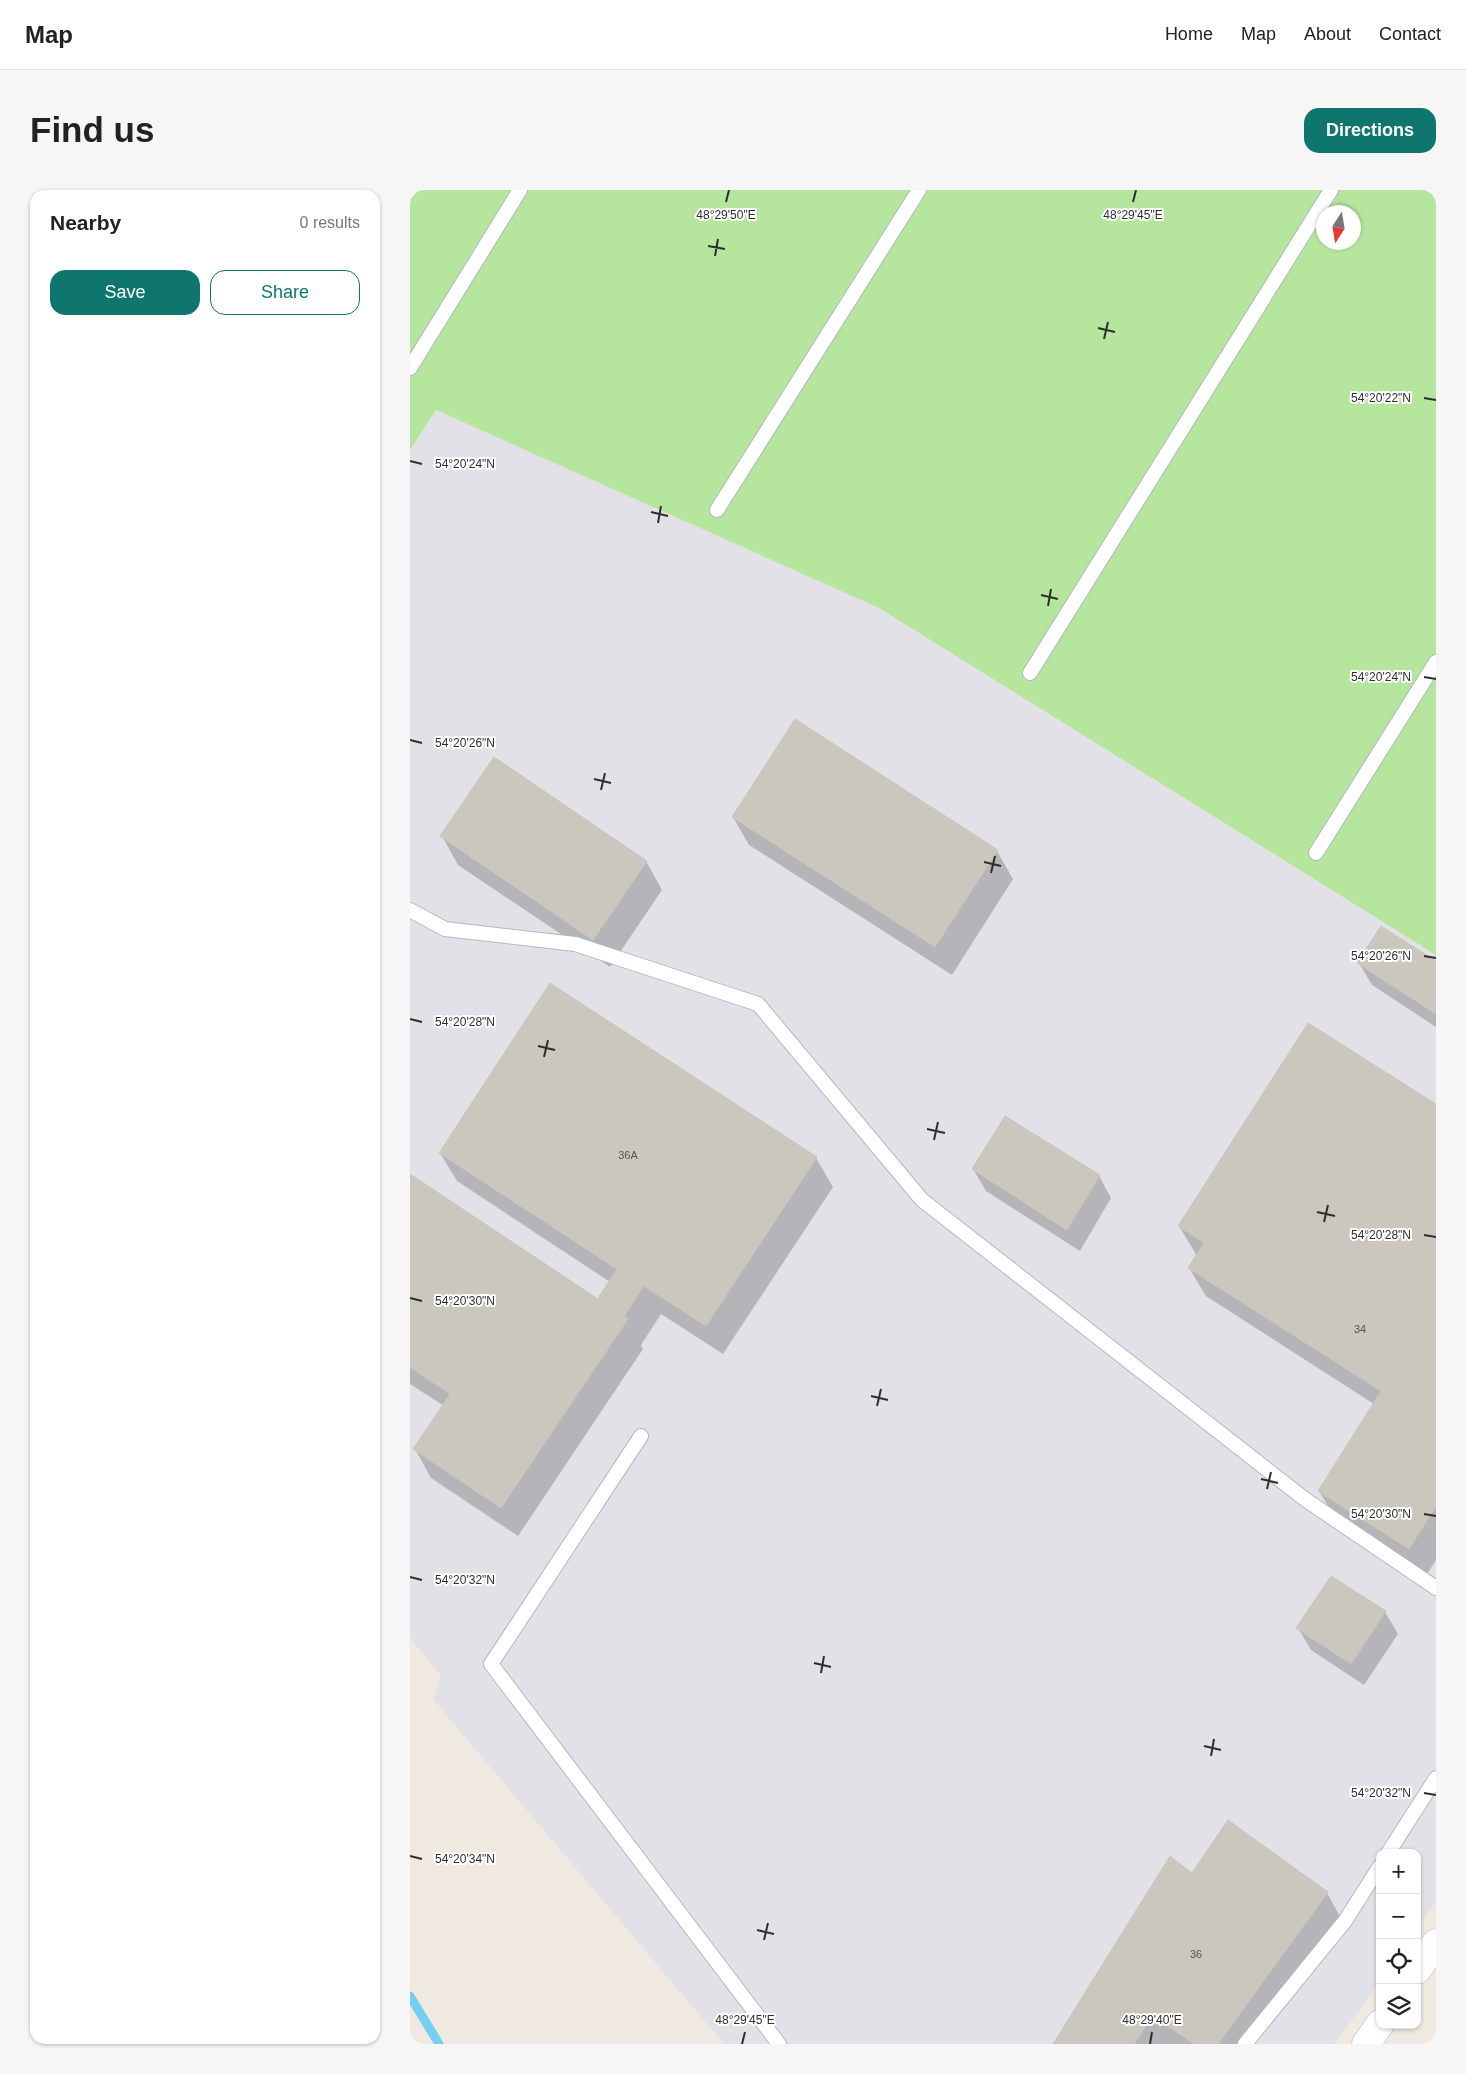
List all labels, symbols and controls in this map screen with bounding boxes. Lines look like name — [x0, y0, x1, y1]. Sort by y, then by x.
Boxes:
text: Map — [25, 21, 73, 48]
text: Home — [1165, 24, 1213, 44]
text: Map — [1241, 24, 1276, 44]
text: About — [1304, 24, 1351, 44]
text: Contact — [1379, 24, 1441, 44]
button: Directions — [1304, 108, 1436, 153]
text: Find us — [30, 110, 154, 149]
north arrow — [1316, 205, 1361, 250]
text: 48°29'50"E — [696, 208, 756, 222]
text: 48°29'45"E — [1103, 208, 1163, 222]
text: Nearby — [50, 211, 121, 234]
text: 0 results — [300, 214, 360, 231]
button: Save — [50, 270, 200, 315]
button: Share — [210, 270, 360, 315]
text: 54°20'22"N — [1351, 391, 1411, 405]
text: 54°20'24"N — [435, 457, 495, 471]
text: 54°20'24"N — [1351, 670, 1411, 684]
text: 54°20'26"N — [435, 736, 495, 750]
text: 54°20'26"N — [1351, 949, 1411, 963]
text: 54°20'28"N — [435, 1015, 495, 1029]
house number: 36А — [618, 1149, 638, 1161]
text: 54°20'28"N — [1351, 1228, 1411, 1242]
text: 54°20'30"N — [435, 1294, 495, 1308]
house number: 34 — [1354, 1323, 1366, 1335]
text: 54°20'30"N — [1351, 1507, 1411, 1521]
text: 54°20'32"N — [435, 1573, 495, 1587]
text: 54°20'32"N — [1351, 1786, 1411, 1800]
map controls — [1376, 1849, 1421, 2029]
button: + — [1376, 1849, 1421, 1894]
text: 54°20'34"N — [435, 1852, 495, 1866]
button: − — [1376, 1894, 1421, 1939]
button: locate — [1376, 1939, 1421, 1984]
house number: 36 — [1190, 1948, 1202, 1960]
button: layers — [1376, 1984, 1421, 2029]
text: 48°29'45"E — [715, 2013, 775, 2027]
text: 48°29'40"E — [1122, 2013, 1182, 2027]

